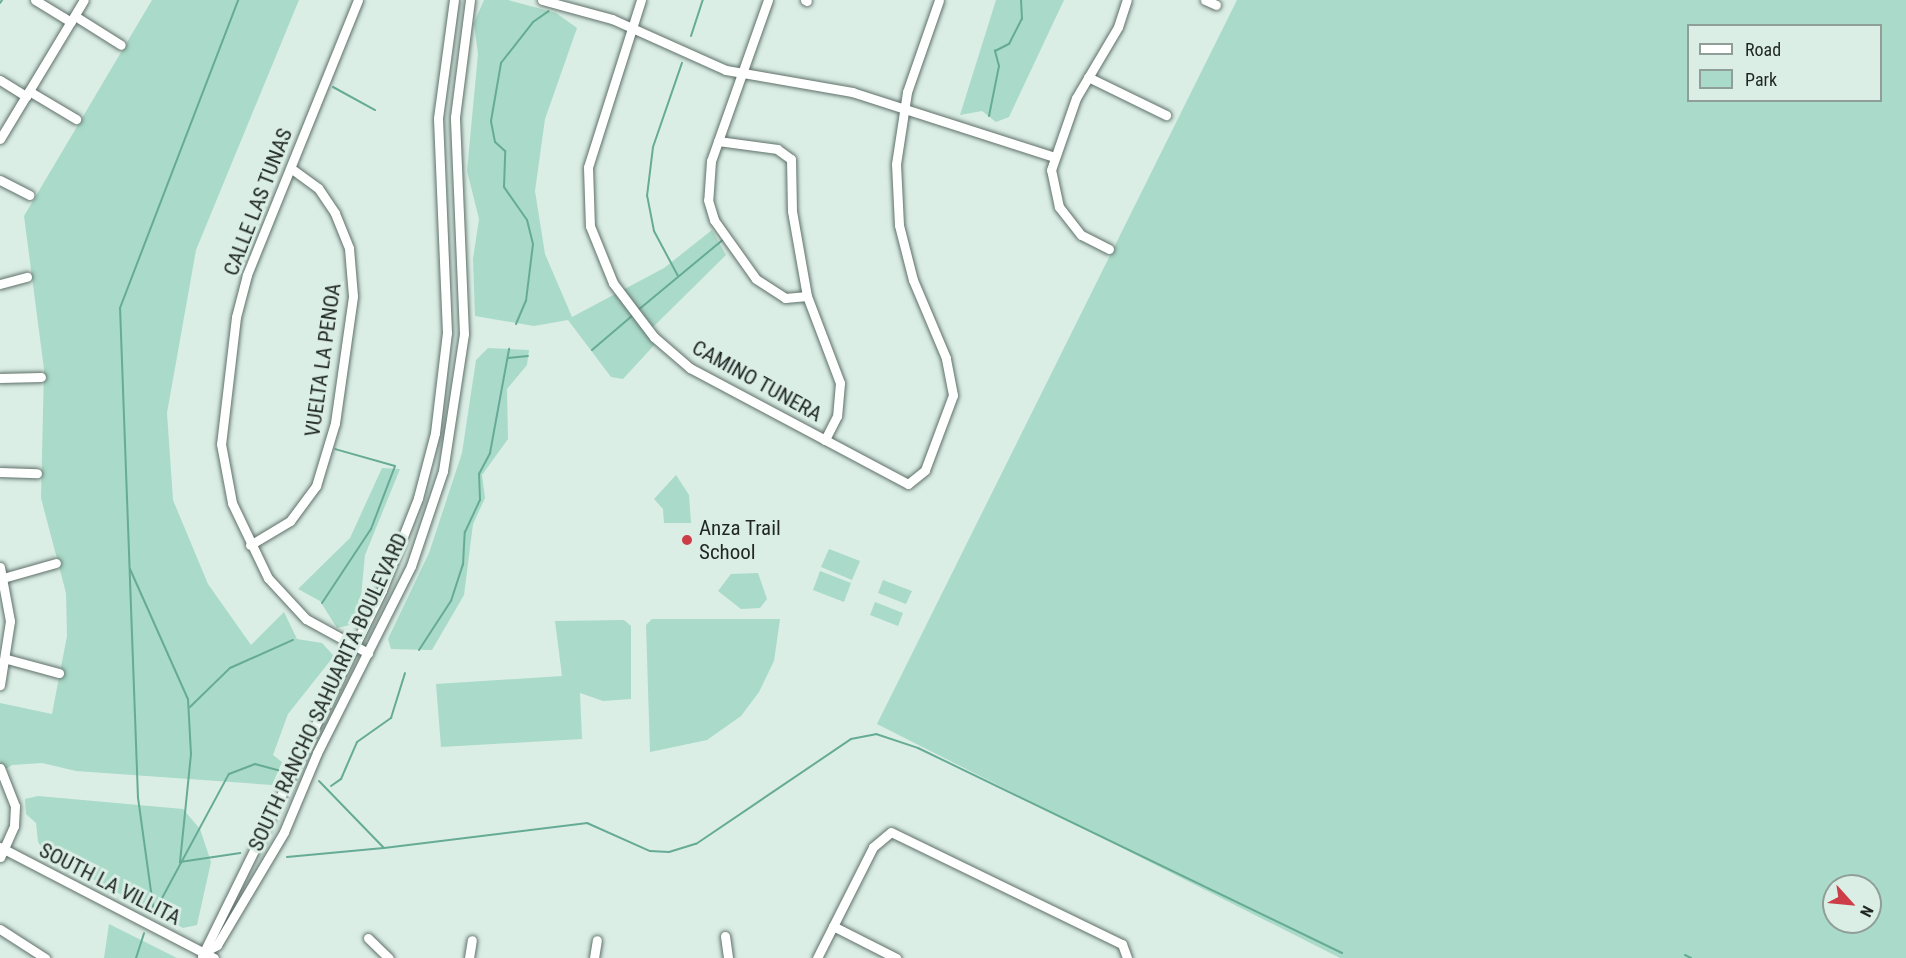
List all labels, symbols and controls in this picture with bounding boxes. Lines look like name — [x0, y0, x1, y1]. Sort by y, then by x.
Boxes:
legend — [1687, 24, 1882, 102]
text: Road — [1745, 39, 1781, 60]
text: Park — [1745, 69, 1777, 90]
street label: CALLE LAS TUNAS — [218, 125, 298, 279]
street label: VUELTA LA PENOA — [300, 282, 346, 438]
street label: CAMINO TUNERA — [687, 335, 827, 427]
place label: Anza Trail School — [699, 515, 781, 565]
street label: SOUTH RANCHO SAHUARITA BOULEVARD — [243, 529, 413, 855]
marker: Anza Trail School — [680, 533, 694, 547]
street label: SOUTH LA VILLITA — [35, 838, 185, 930]
north arrow — [1822, 874, 1882, 934]
text: N — [1856, 903, 1877, 920]

